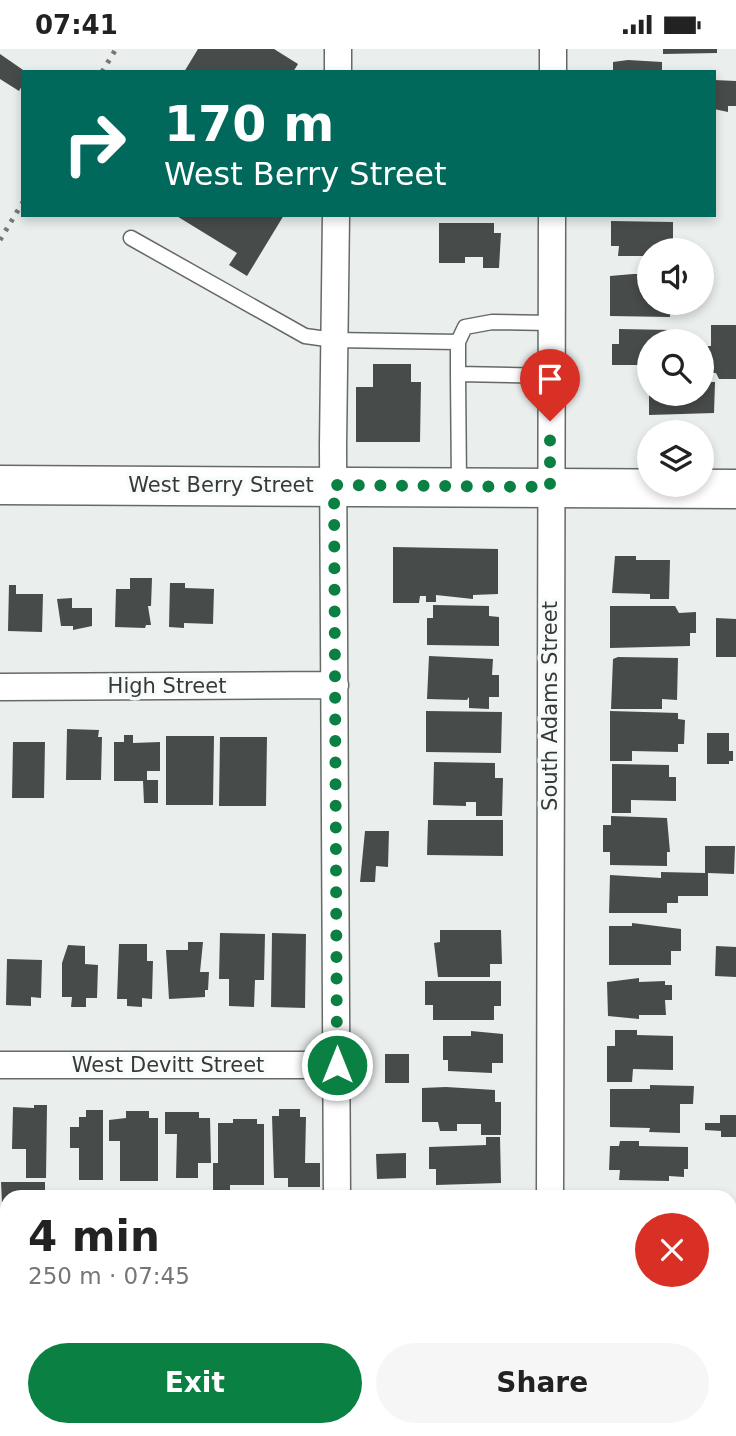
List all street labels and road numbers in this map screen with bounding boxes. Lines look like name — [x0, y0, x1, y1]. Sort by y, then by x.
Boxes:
street label: West Berry Street — [128, 473, 314, 497]
street label: South Adams Street — [538, 601, 562, 811]
street label: High Street — [108, 674, 226, 698]
street label: West Devitt Street — [72, 1053, 264, 1077]

